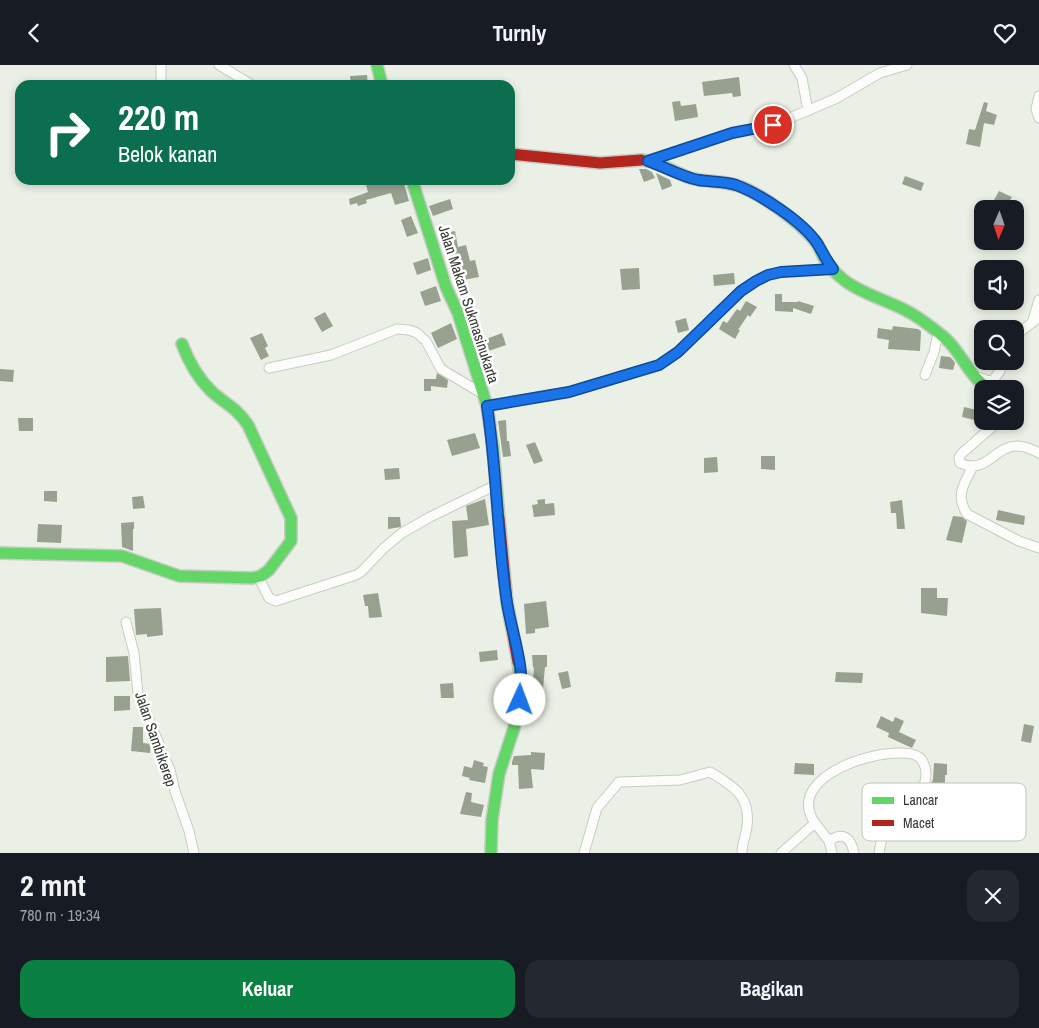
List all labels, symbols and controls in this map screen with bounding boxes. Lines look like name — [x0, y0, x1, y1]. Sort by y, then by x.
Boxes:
text: Turnly — [493, 18, 546, 48]
icon: back — [20, 19, 48, 47]
icon: heart — [991, 19, 1019, 47]
text: 220 m — [118, 94, 199, 141]
icon: right — [35, 100, 100, 165]
pin — [752, 104, 794, 146]
icon: arrive — [759, 111, 787, 139]
text: Belok kanan — [118, 139, 217, 169]
north arrow — [974, 200, 1024, 250]
map controls — [974, 200, 1024, 430]
street label: Jalan Makam Sukmasinukarta — [433, 222, 505, 386]
button: sound — [974, 260, 1024, 310]
button: search — [974, 320, 1024, 370]
button: layers — [974, 380, 1024, 430]
position arrow — [493, 673, 545, 725]
street label: Jalan Sambikerep — [130, 689, 182, 789]
legend — [862, 783, 1026, 841]
text: Lancar — [903, 791, 938, 809]
text: Macet — [903, 814, 934, 832]
text: 2 mnt — [20, 865, 86, 905]
button: close — [967, 870, 1019, 922]
text: 780 m · 19:34 — [20, 904, 100, 926]
button: Keluar — [20, 960, 515, 1018]
button: Bagikan — [525, 960, 1019, 1018]

